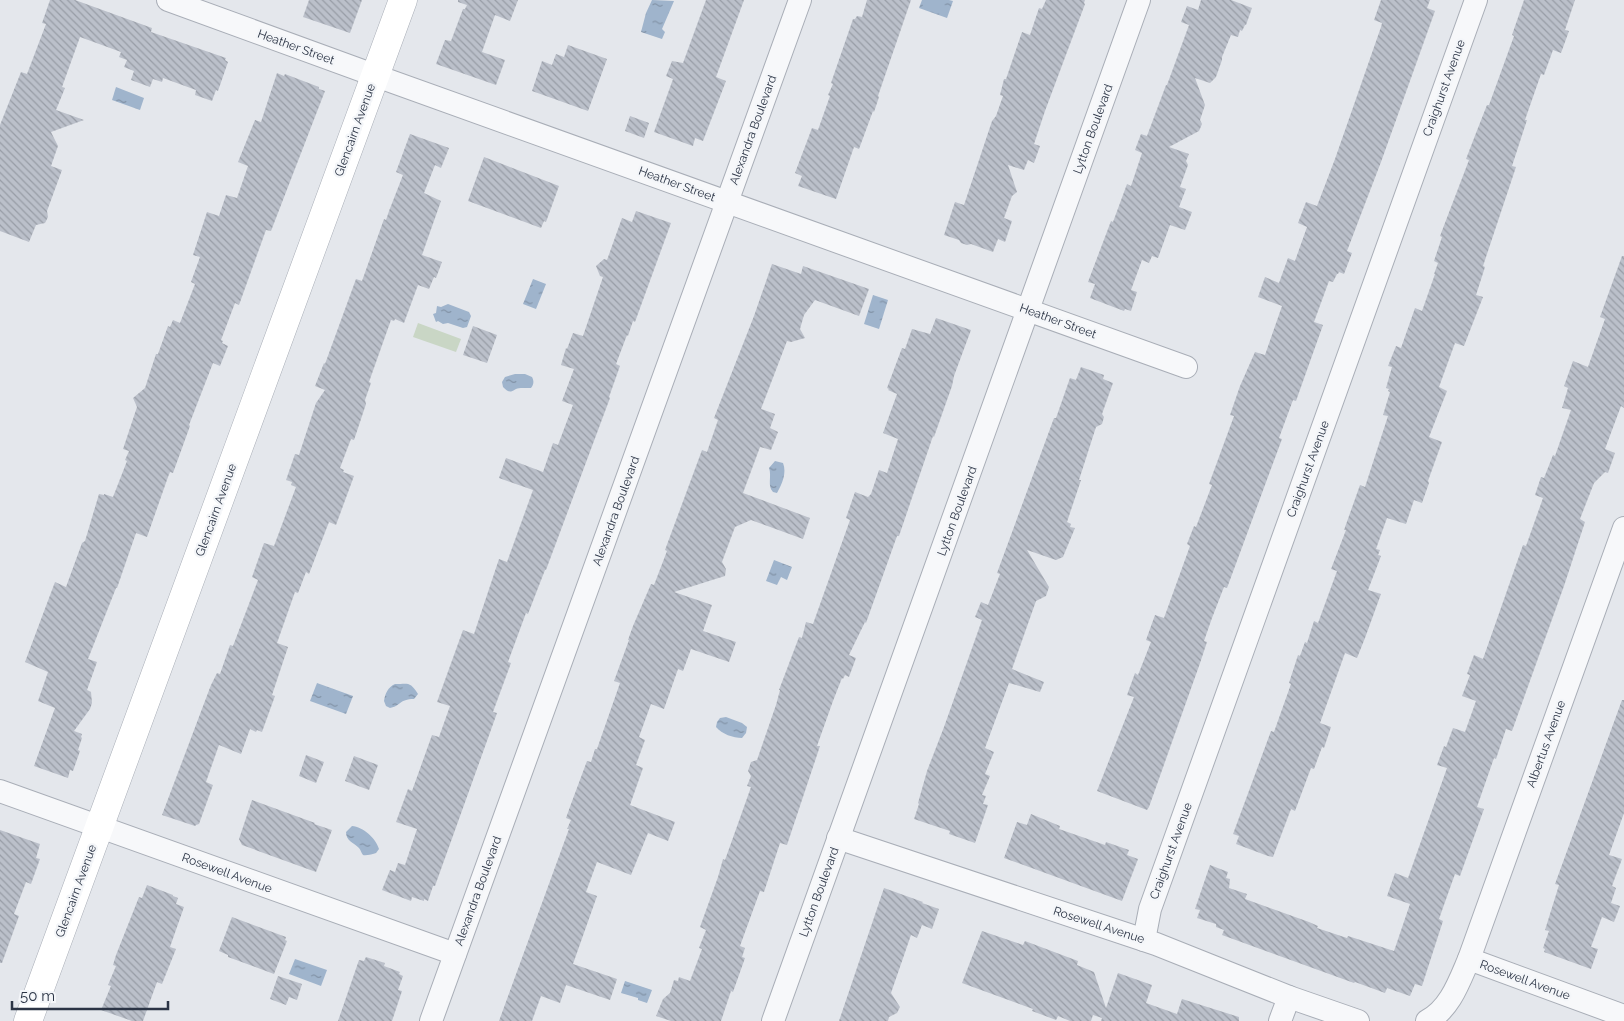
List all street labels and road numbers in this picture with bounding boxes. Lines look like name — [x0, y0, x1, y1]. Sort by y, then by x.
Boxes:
street label: Heather Street — [256, 27, 336, 67]
street label: Craighurst Avenue — [1420, 38, 1468, 138]
street label: Alexandra Boulevard — [727, 73, 779, 187]
street label: Glencairn Avenue — [332, 82, 378, 178]
street label: Lytton Boulevard — [1070, 82, 1116, 176]
street label: Heather Street — [637, 164, 717, 204]
street label: Heather Street — [1018, 301, 1098, 341]
street label: Craighurst Avenue — [1284, 419, 1332, 519]
street label: Alexandra Boulevard — [590, 454, 642, 568]
street label: Glencairn Avenue — [193, 462, 239, 558]
street label: Lytton Boulevard — [934, 464, 980, 558]
street label: Albertus Avenue — [1524, 698, 1568, 790]
street label: Craighurst Avenue — [1147, 801, 1195, 901]
street label: Alexandra Boulevard — [452, 834, 504, 948]
street label: Glencairn Avenue — [53, 843, 99, 939]
street label: Lytton Boulevard — [796, 845, 842, 939]
street label: Rosewell Avenue — [180, 850, 274, 896]
street label: Rosewell Avenue — [1052, 904, 1146, 946]
street label: Rosewell Avenue — [1478, 957, 1572, 1003]

